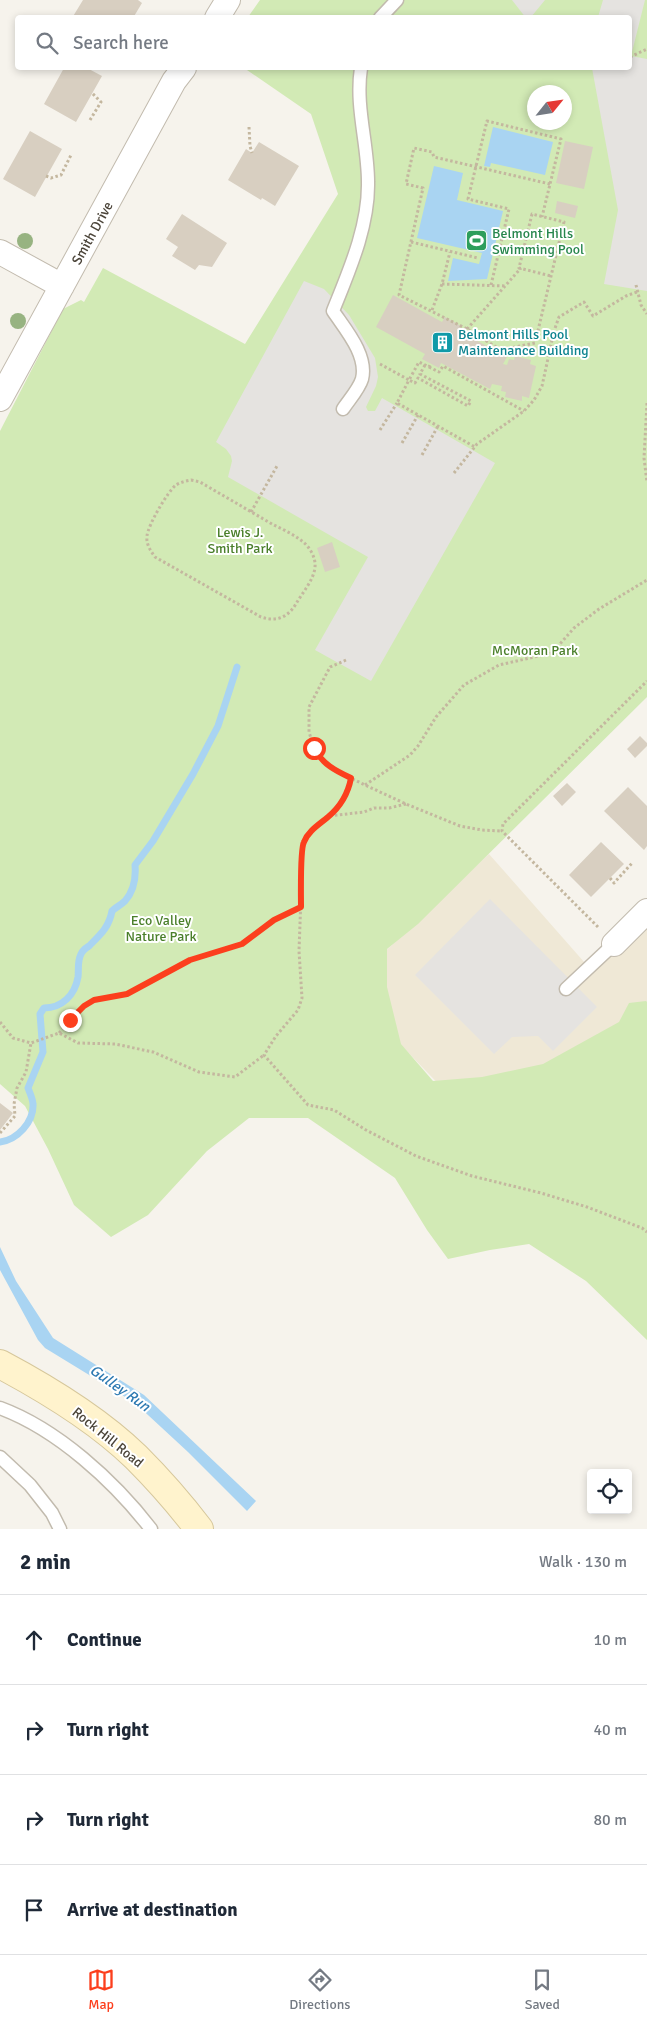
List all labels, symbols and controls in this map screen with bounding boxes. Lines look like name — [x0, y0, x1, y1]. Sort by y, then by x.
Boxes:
search box — [15, 15, 632, 70]
icon: search — [33, 29, 61, 57]
text: Search here — [73, 31, 169, 55]
north arrow — [527, 85, 572, 130]
street label: Smith Drive — [68, 199, 117, 268]
place label: Belmont Hills Swimming Pool — [492, 225, 584, 258]
sports icon: Belmont Hills Swimming Pool — [464, 229, 488, 253]
place label: Belmont Hills Pool Maintenance Building — [458, 326, 589, 359]
building icon: Belmont Hills Pool Maintenance Building — [430, 330, 454, 354]
park label: Lewis J. Smith Park — [207, 524, 273, 557]
park label: McMoran Park — [492, 642, 578, 659]
route start — [303, 737, 326, 760]
park label: Eco Valley Nature Park — [126, 912, 196, 945]
route end — [59, 1009, 82, 1032]
water label: Gulley Run — [87, 1361, 154, 1416]
street label: Rock Hill Road — [69, 1404, 147, 1471]
map controls — [587, 1469, 632, 1514]
button: locate — [587, 1469, 632, 1514]
text: 2 min — [20, 1549, 71, 1575]
text: Walk · 130 m — [539, 1552, 627, 1572]
icon: ahead — [20, 1626, 48, 1654]
text: Continue — [67, 1628, 142, 1652]
text: 10 m — [593, 1630, 627, 1650]
icon: right — [20, 1716, 48, 1744]
text: Turn right — [67, 1718, 149, 1742]
text: 40 m — [593, 1720, 627, 1740]
icon: right — [20, 1806, 48, 1834]
text: Turn right — [67, 1808, 149, 1832]
text: 80 m — [593, 1810, 627, 1830]
icon: arrive — [20, 1896, 48, 1924]
text: Arrive at destination — [67, 1898, 238, 1922]
tab: Map — [87, 1966, 115, 2013]
tab: Directions — [289, 1966, 350, 2013]
tab: Saved — [525, 1966, 560, 2013]

